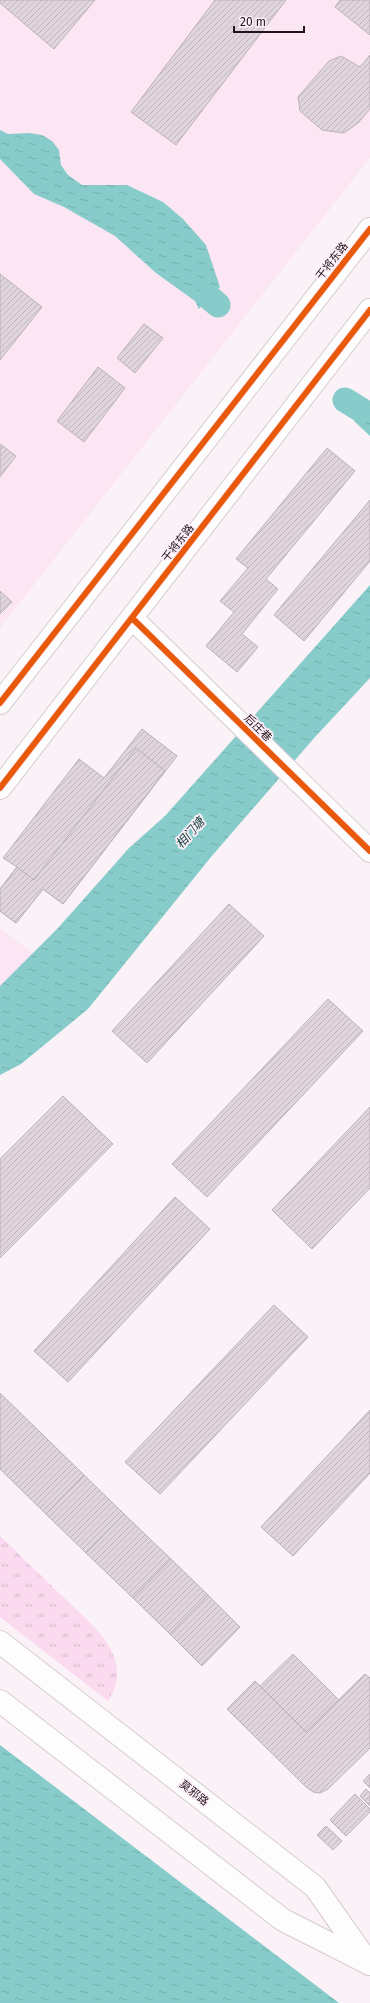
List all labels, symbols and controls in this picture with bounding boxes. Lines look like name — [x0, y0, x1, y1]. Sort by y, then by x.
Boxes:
scale bar — [234, 8, 304, 34]
text: 20 m — [240, 15, 266, 29]
street label: 干将东路 — [313, 240, 351, 282]
street label: 干将东路 — [159, 522, 197, 564]
street label: 后庄巷 — [242, 712, 274, 744]
water label: 相门塘 — [173, 813, 209, 851]
street label: 莫邪路 — [177, 1778, 211, 1808]

